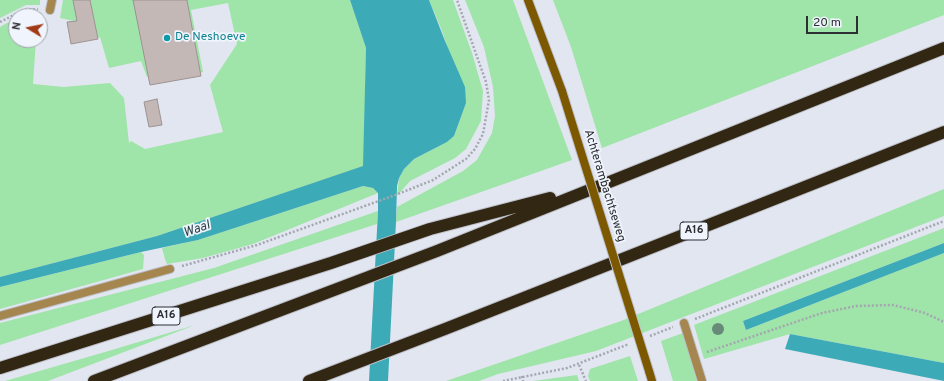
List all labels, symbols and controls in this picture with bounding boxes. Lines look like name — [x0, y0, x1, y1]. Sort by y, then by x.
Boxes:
north arrow — [8, 8, 48, 48]
scale bar — [808, 8, 860, 34]
text: 20 m — [813, 15, 841, 31]
text: N — [10, 21, 25, 31]
place label: De Neshoeve — [175, 31, 245, 45]
marker: De Neshoeve — [162, 33, 172, 43]
street label: Achterambachtseweg — [580, 128, 628, 244]
water label: Waal — [182, 218, 212, 242]
road number: A16 — [680, 222, 708, 240]
road number: A16 — [152, 307, 180, 325]

